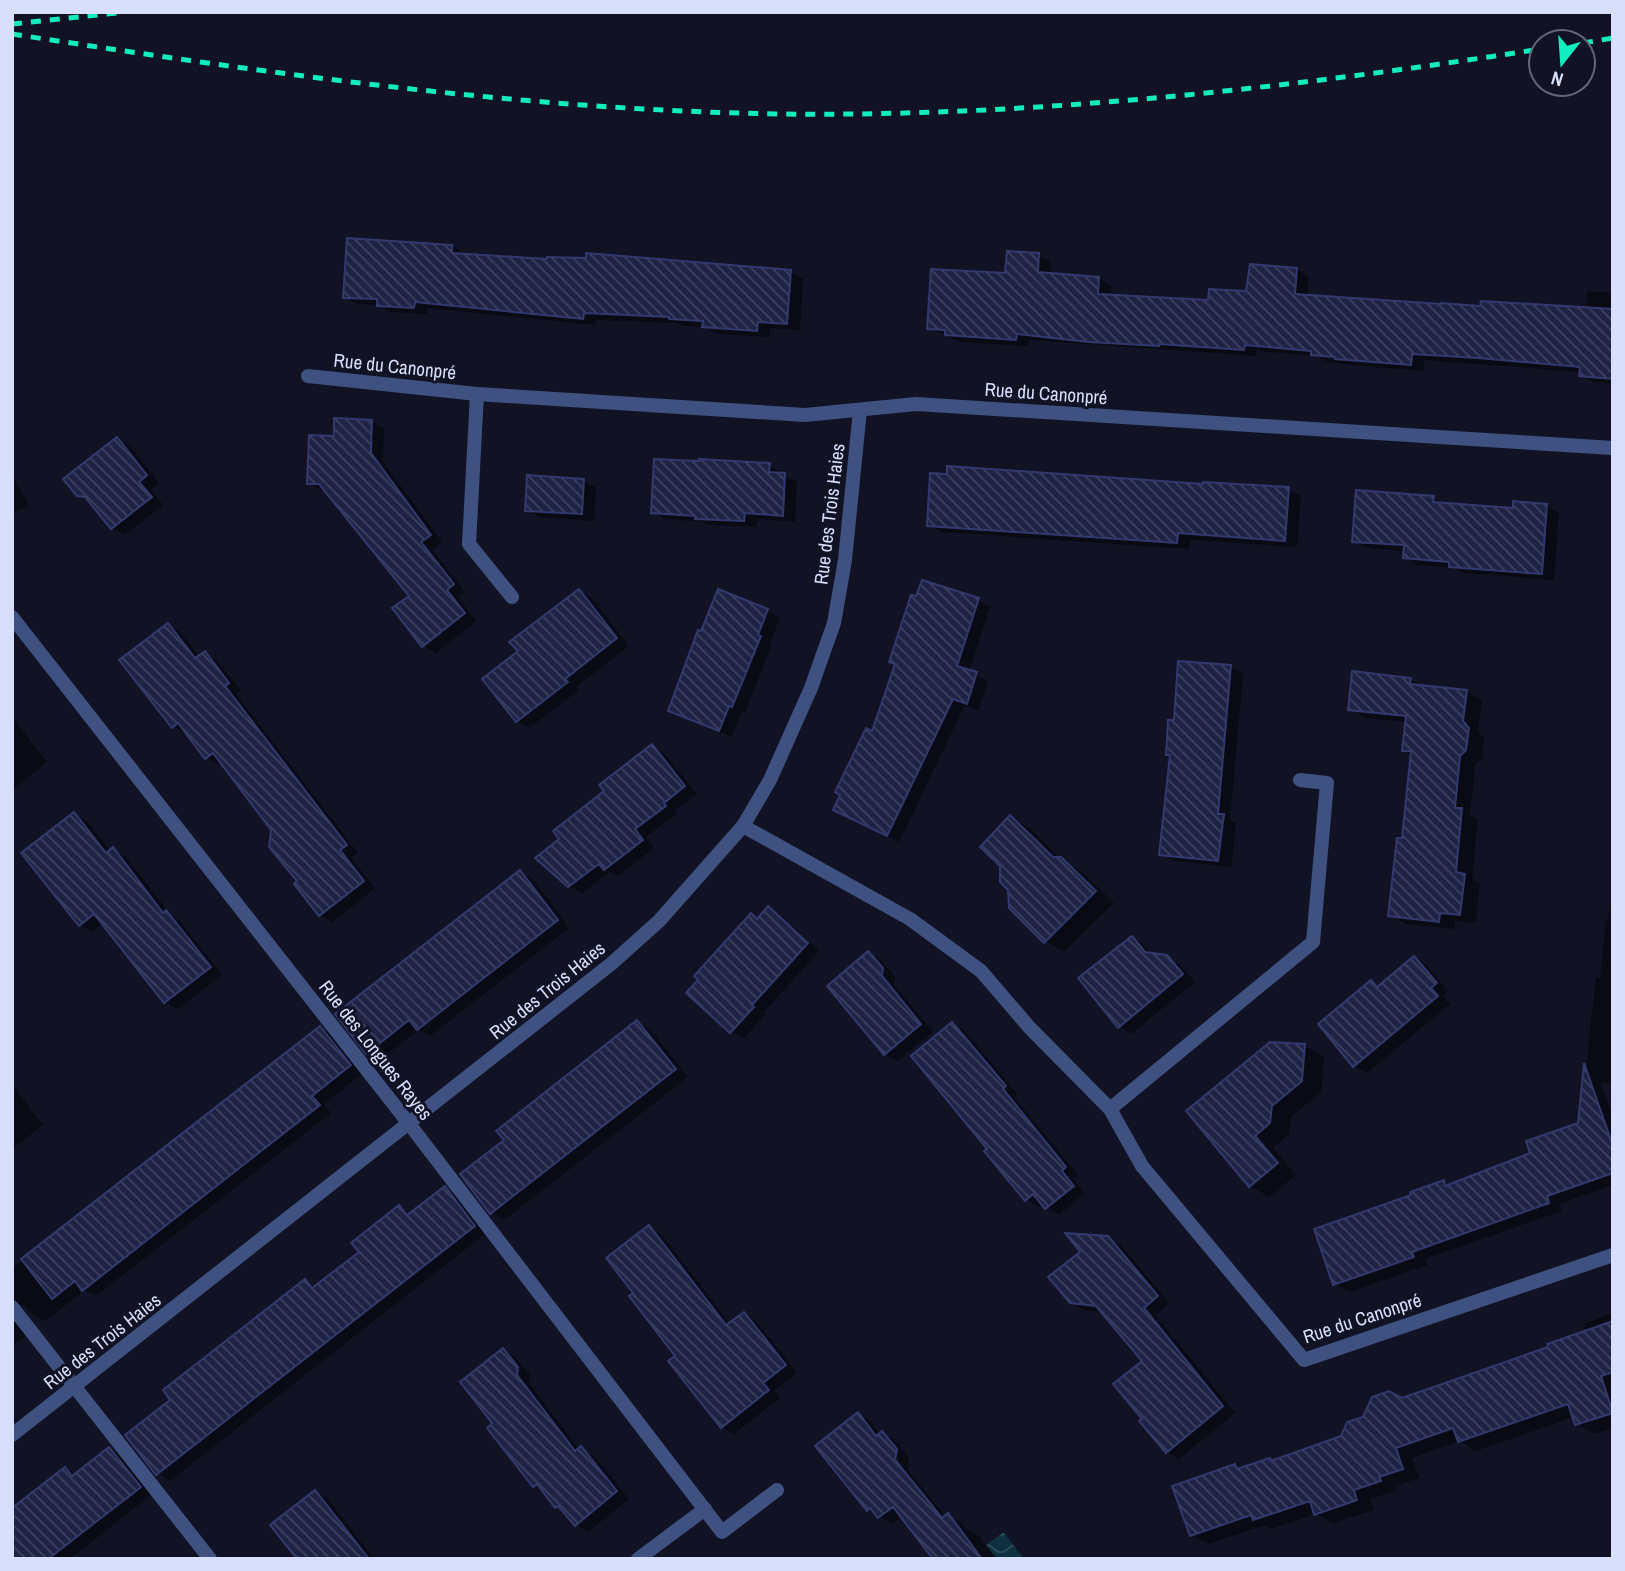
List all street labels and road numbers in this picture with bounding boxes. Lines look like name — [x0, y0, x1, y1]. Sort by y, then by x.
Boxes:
street label: Rue du Canonpré — [332, 347, 458, 385]
street label: Rue du Canonpré — [984, 376, 1108, 410]
street label: Rue des Trois Haies — [807, 442, 851, 586]
street label: Rue des Trois Haies — [484, 935, 611, 1045]
street label: Rue des Longues Rayes — [313, 975, 439, 1125]
street label: Rue des Trois Haies — [38, 1287, 166, 1395]
street label: Rue du Canonpré — [1299, 1287, 1425, 1349]

